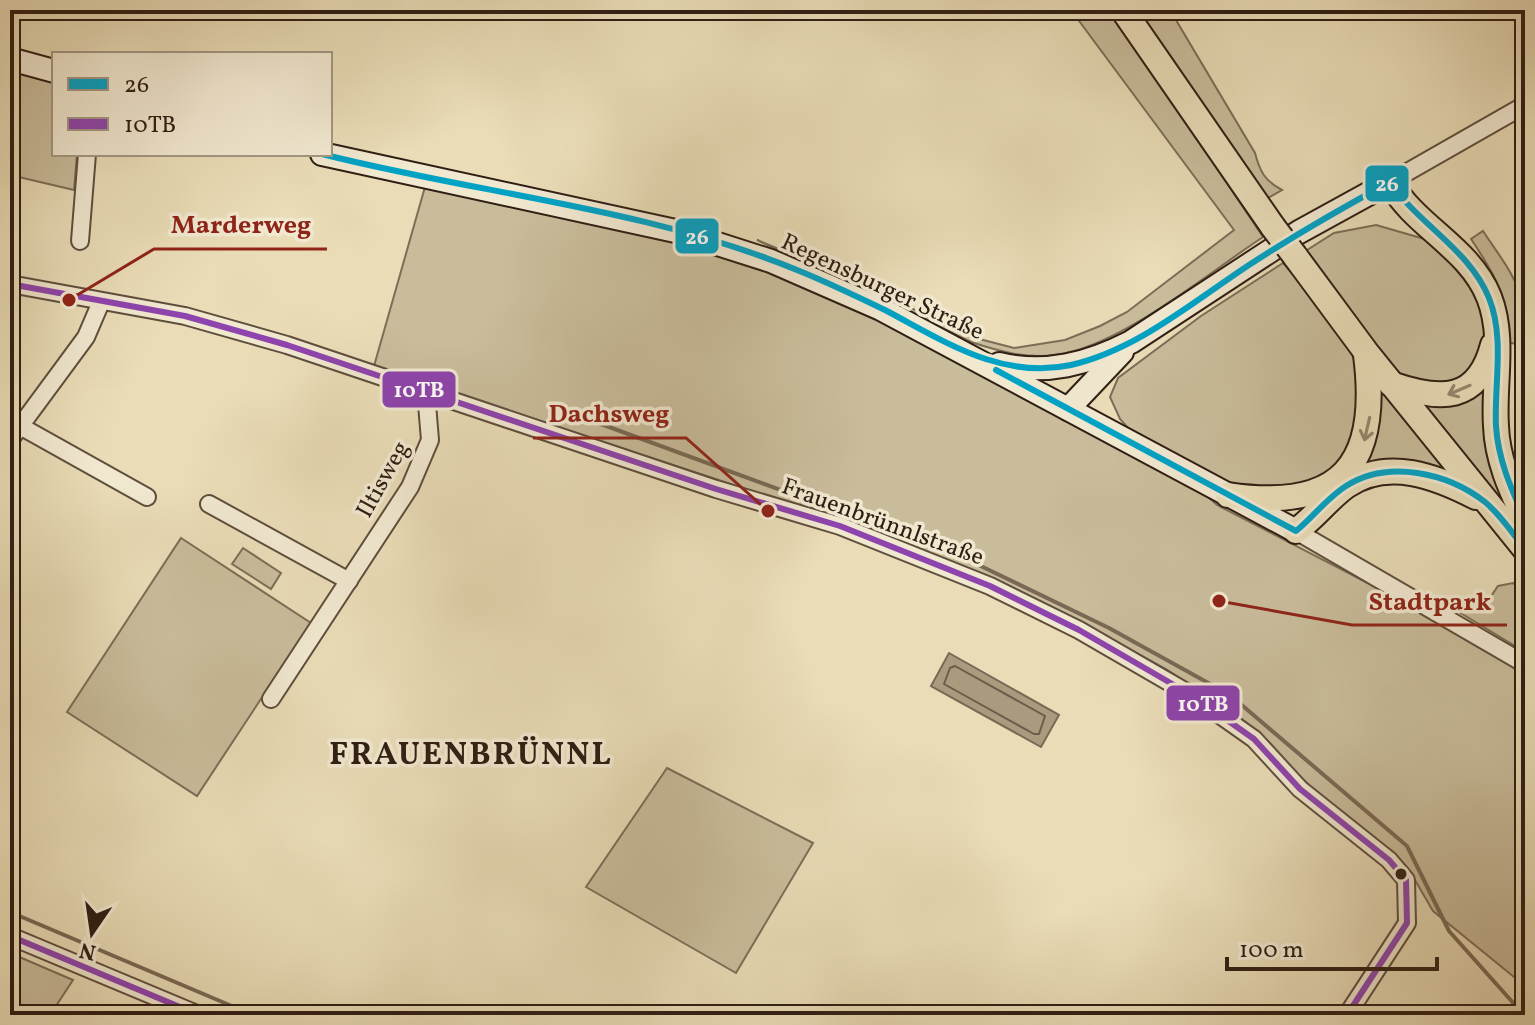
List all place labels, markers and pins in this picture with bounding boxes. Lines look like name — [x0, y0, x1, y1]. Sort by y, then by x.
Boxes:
callout: Marderweg — [154, 199, 327, 249]
callout: Dachsweg — [533, 388, 686, 438]
callout: Stadtpark — [1352, 575, 1507, 625]
unlabelled marker — [1393, 866, 1409, 882]

